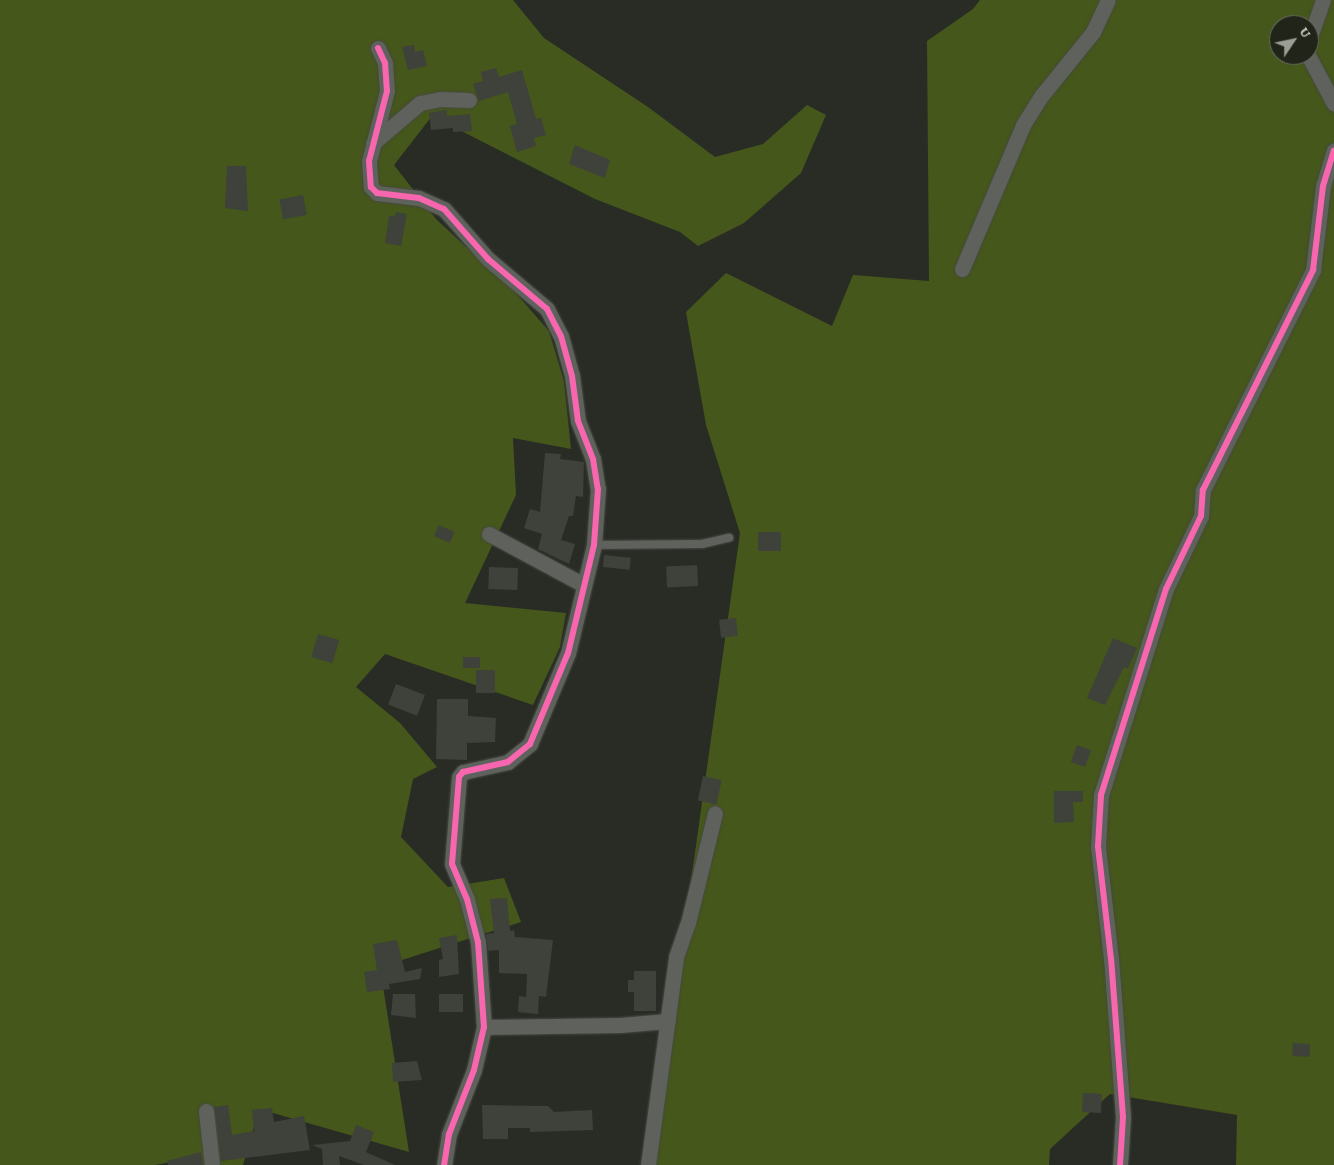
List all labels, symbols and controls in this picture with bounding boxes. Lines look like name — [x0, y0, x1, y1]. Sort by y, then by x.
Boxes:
north arrow — [1269, 15, 1319, 65]
text: U — [1296, 24, 1315, 41]

